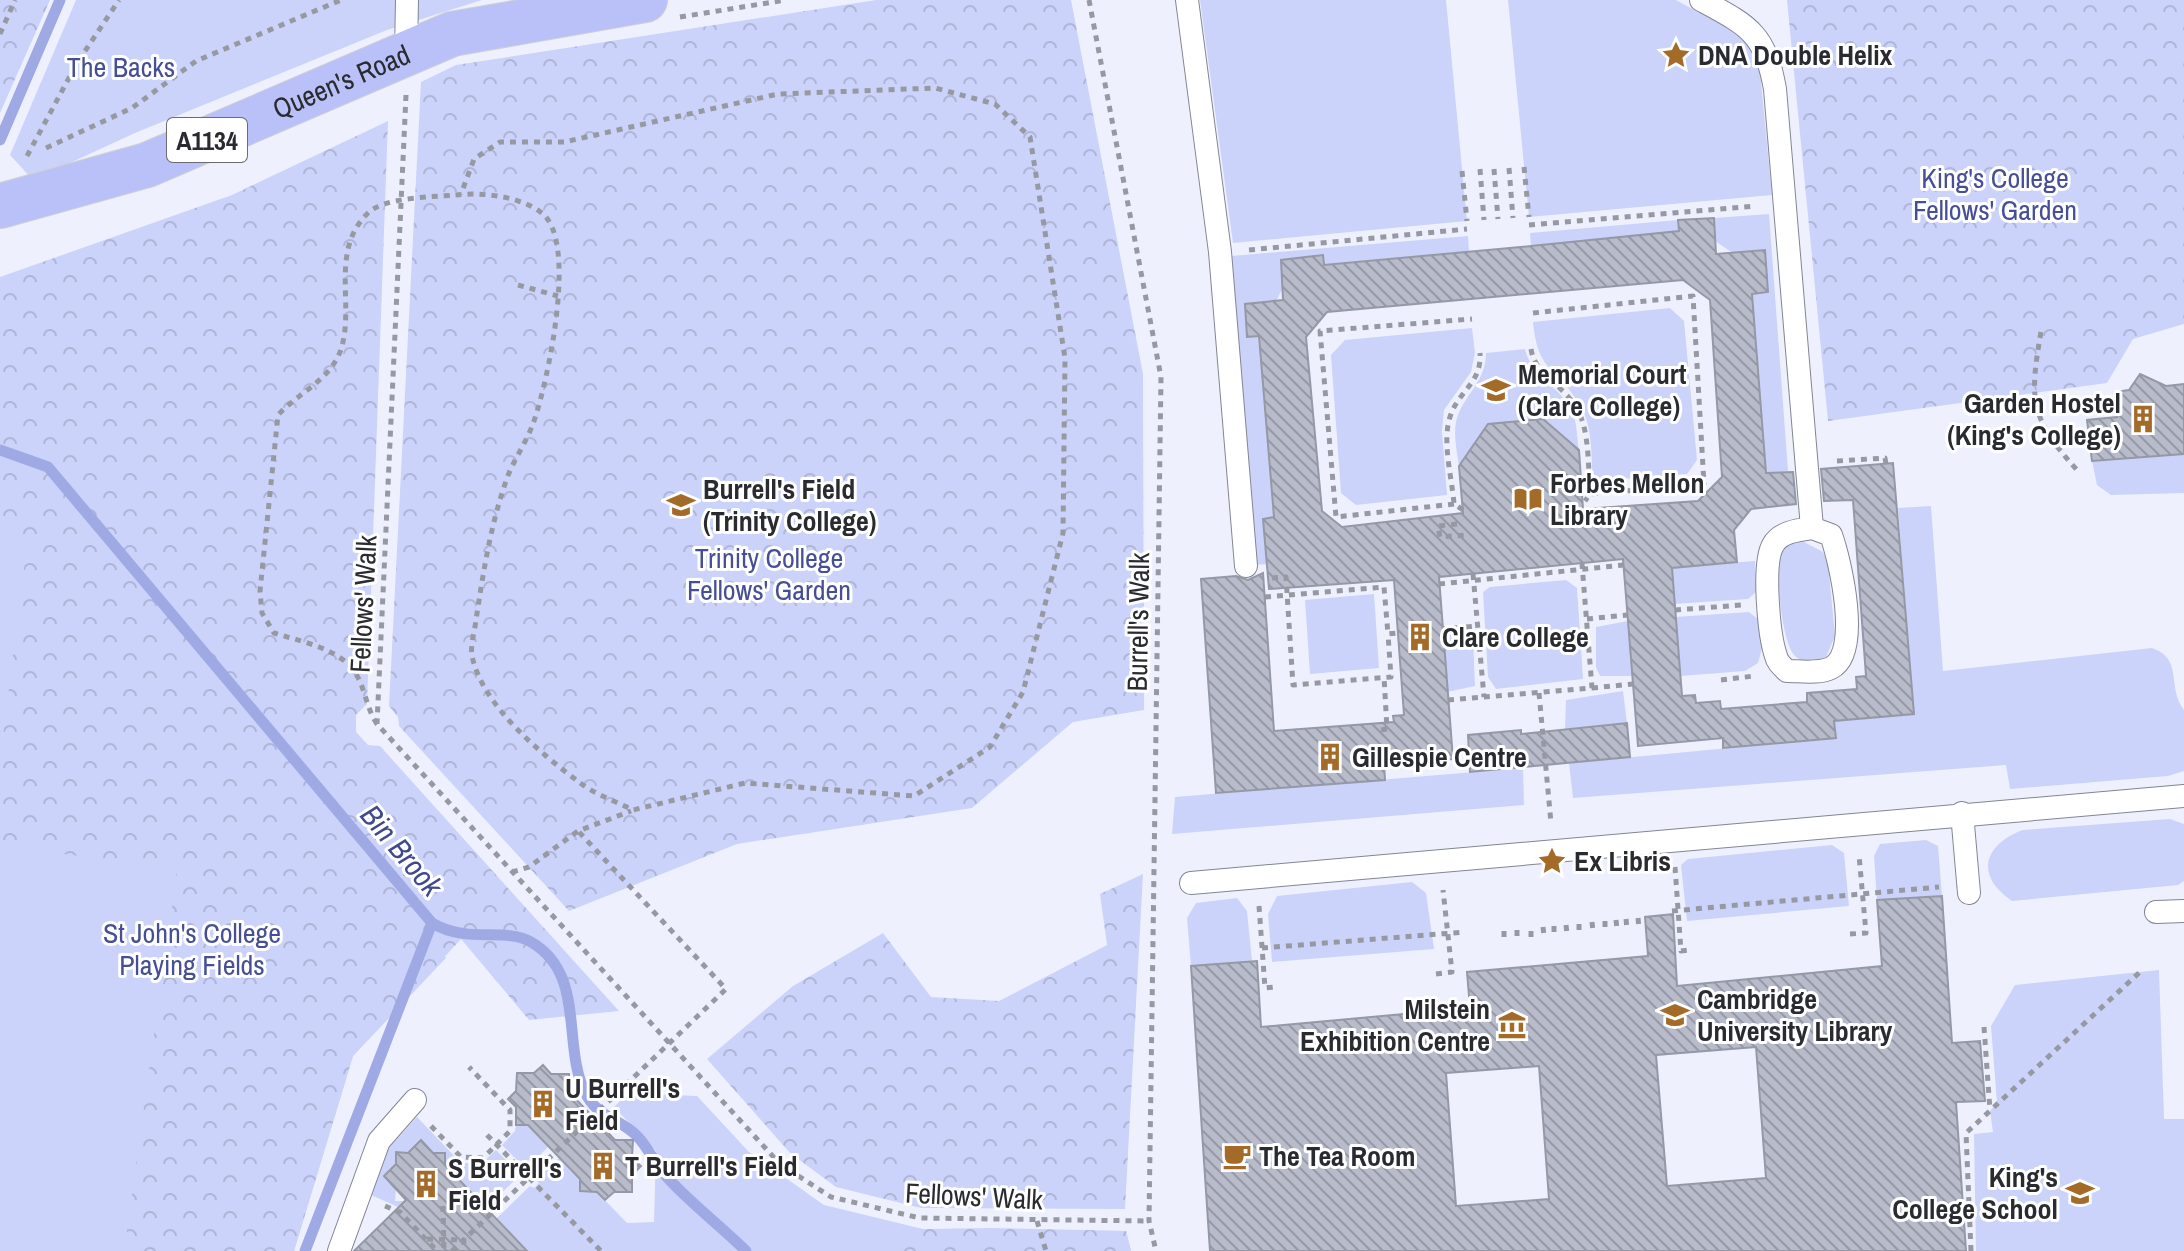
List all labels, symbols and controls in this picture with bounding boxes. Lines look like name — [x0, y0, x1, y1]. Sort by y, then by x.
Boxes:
street label: Queen's Road — [267, 35, 416, 128]
place label: DNA Double Helix — [1698, 36, 1893, 74]
place icon: DNA Double Helix — [1661, 40, 1691, 70]
park label: The Backs — [67, 48, 175, 86]
road number: A1134 — [167, 118, 247, 162]
park label: King's College Fellows' Garden — [1913, 159, 2077, 229]
place label: Memorial Court (Clare College) — [1518, 355, 1687, 425]
school or university icon: Memorial Court (Clare College) — [1481, 375, 1511, 405]
place label: Garden Hostel (King's College) — [1947, 384, 2121, 454]
building icon: Garden Hostel (King's College) — [2128, 404, 2158, 434]
place label: Forbes Mellon Library — [1550, 464, 1705, 534]
place label: Burrell's Field (Trinity College) — [703, 470, 877, 540]
library icon: Forbes Mellon Library — [1513, 484, 1543, 514]
school or university icon: Burrell's Field (Trinity College) — [666, 490, 696, 520]
street label: Fellows' Walk — [340, 534, 386, 674]
park label: Trinity College Fellows' Garden — [687, 539, 851, 609]
street label: Burrell's Walk — [1118, 552, 1158, 692]
place label: Clare College — [1442, 618, 1589, 656]
building icon: Clare College — [1405, 622, 1435, 652]
place label: Gillespie Centre — [1352, 738, 1527, 776]
building icon: Gillespie Centre — [1315, 742, 1345, 772]
water label: Bin Brook — [352, 796, 453, 906]
place label: Ex Libris — [1574, 842, 1671, 880]
place icon: Ex Libris — [1537, 846, 1567, 876]
park label: St John's College Playing Fields — [103, 914, 281, 984]
place label: Cambridge University Library — [1697, 980, 1892, 1050]
place label: Milstein Exhibition Centre — [1300, 990, 1490, 1060]
school or university icon: Cambridge University Library — [1660, 1000, 1690, 1030]
museum icon: Milstein Exhibition Centre — [1497, 1010, 1527, 1040]
place label: U Burrell's Field — [565, 1069, 680, 1139]
building icon: U Burrell's Field — [528, 1089, 558, 1119]
place label: The Tea Room — [1259, 1137, 1416, 1175]
cafe icon: The Tea Room — [1222, 1141, 1252, 1171]
place label: T Burrell's Field — [625, 1147, 798, 1185]
place label: S Burrell's Field — [448, 1149, 562, 1219]
building icon: T Burrell's Field — [588, 1151, 618, 1181]
place label: King's College School — [1892, 1158, 2058, 1228]
building icon: S Burrell's Field — [411, 1169, 441, 1199]
street label: Fellows' Walk — [904, 1173, 1044, 1219]
school or university icon: King's College School — [2065, 1178, 2095, 1208]

